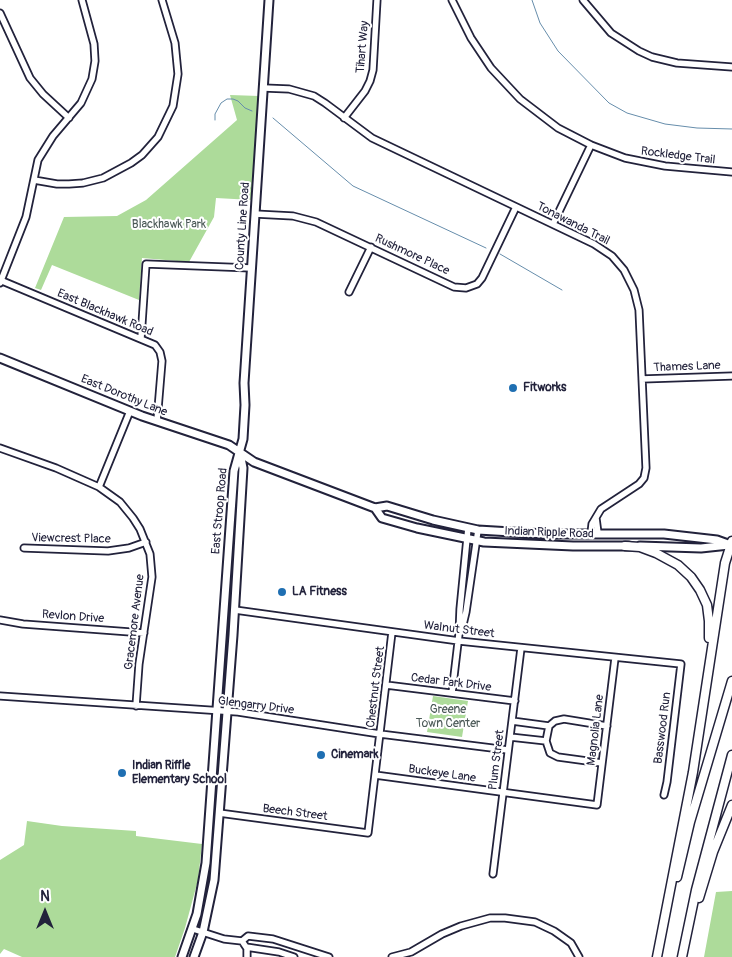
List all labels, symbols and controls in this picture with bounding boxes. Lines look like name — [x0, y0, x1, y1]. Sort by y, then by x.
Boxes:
street label: Tihart Way — [354, 20, 372, 74]
street label: Rockledge Trail — [640, 144, 716, 168]
street label: County Line Road — [233, 182, 253, 270]
street label: Tonawanda Trail — [534, 199, 612, 249]
park label: Blackhawk Park — [132, 218, 206, 232]
street label: Rushmore Place — [372, 231, 452, 279]
street label: East Blackhawk Road — [55, 286, 155, 340]
street label: Thames Lane — [653, 359, 721, 375]
street label: East Dorothy Lane — [79, 372, 169, 420]
place label: Fitworks — [523, 381, 566, 395]
marker: Fitworks — [507, 382, 519, 394]
street label: East Stroop Road — [209, 467, 231, 555]
street label: Indian Ripple Road — [504, 524, 594, 542]
street label: Viewcrest Place — [31, 531, 111, 547]
street label: Gracemore Avenue — [122, 573, 148, 671]
place label: LA Fitness — [292, 585, 347, 599]
marker: LA Fitness — [276, 586, 288, 598]
street label: Revlon Drive — [41, 608, 105, 626]
street label: Walnut Street — [423, 618, 495, 642]
street label: Chestnut Street — [364, 645, 388, 729]
street label: Cedar Park Drive — [410, 671, 492, 695]
street label: Basswood Run — [651, 691, 675, 765]
street label: Glengarry Drive — [217, 694, 295, 718]
street label: Magnolia Lane — [584, 694, 608, 766]
park label: Greene Town Center — [416, 703, 480, 731]
street label: Plum Street — [486, 729, 508, 791]
place label: Cinemark — [331, 748, 379, 762]
marker: Cinemark — [315, 749, 327, 761]
place label: Indian Riffle Elementary School — [132, 759, 227, 787]
street label: Buckeye Lane — [407, 762, 477, 786]
marker: Indian Riffle Elementary School — [116, 767, 128, 779]
street label: Beech Street — [262, 802, 328, 824]
north arrow — [20, 887, 70, 937]
text: N — [40, 888, 50, 905]

